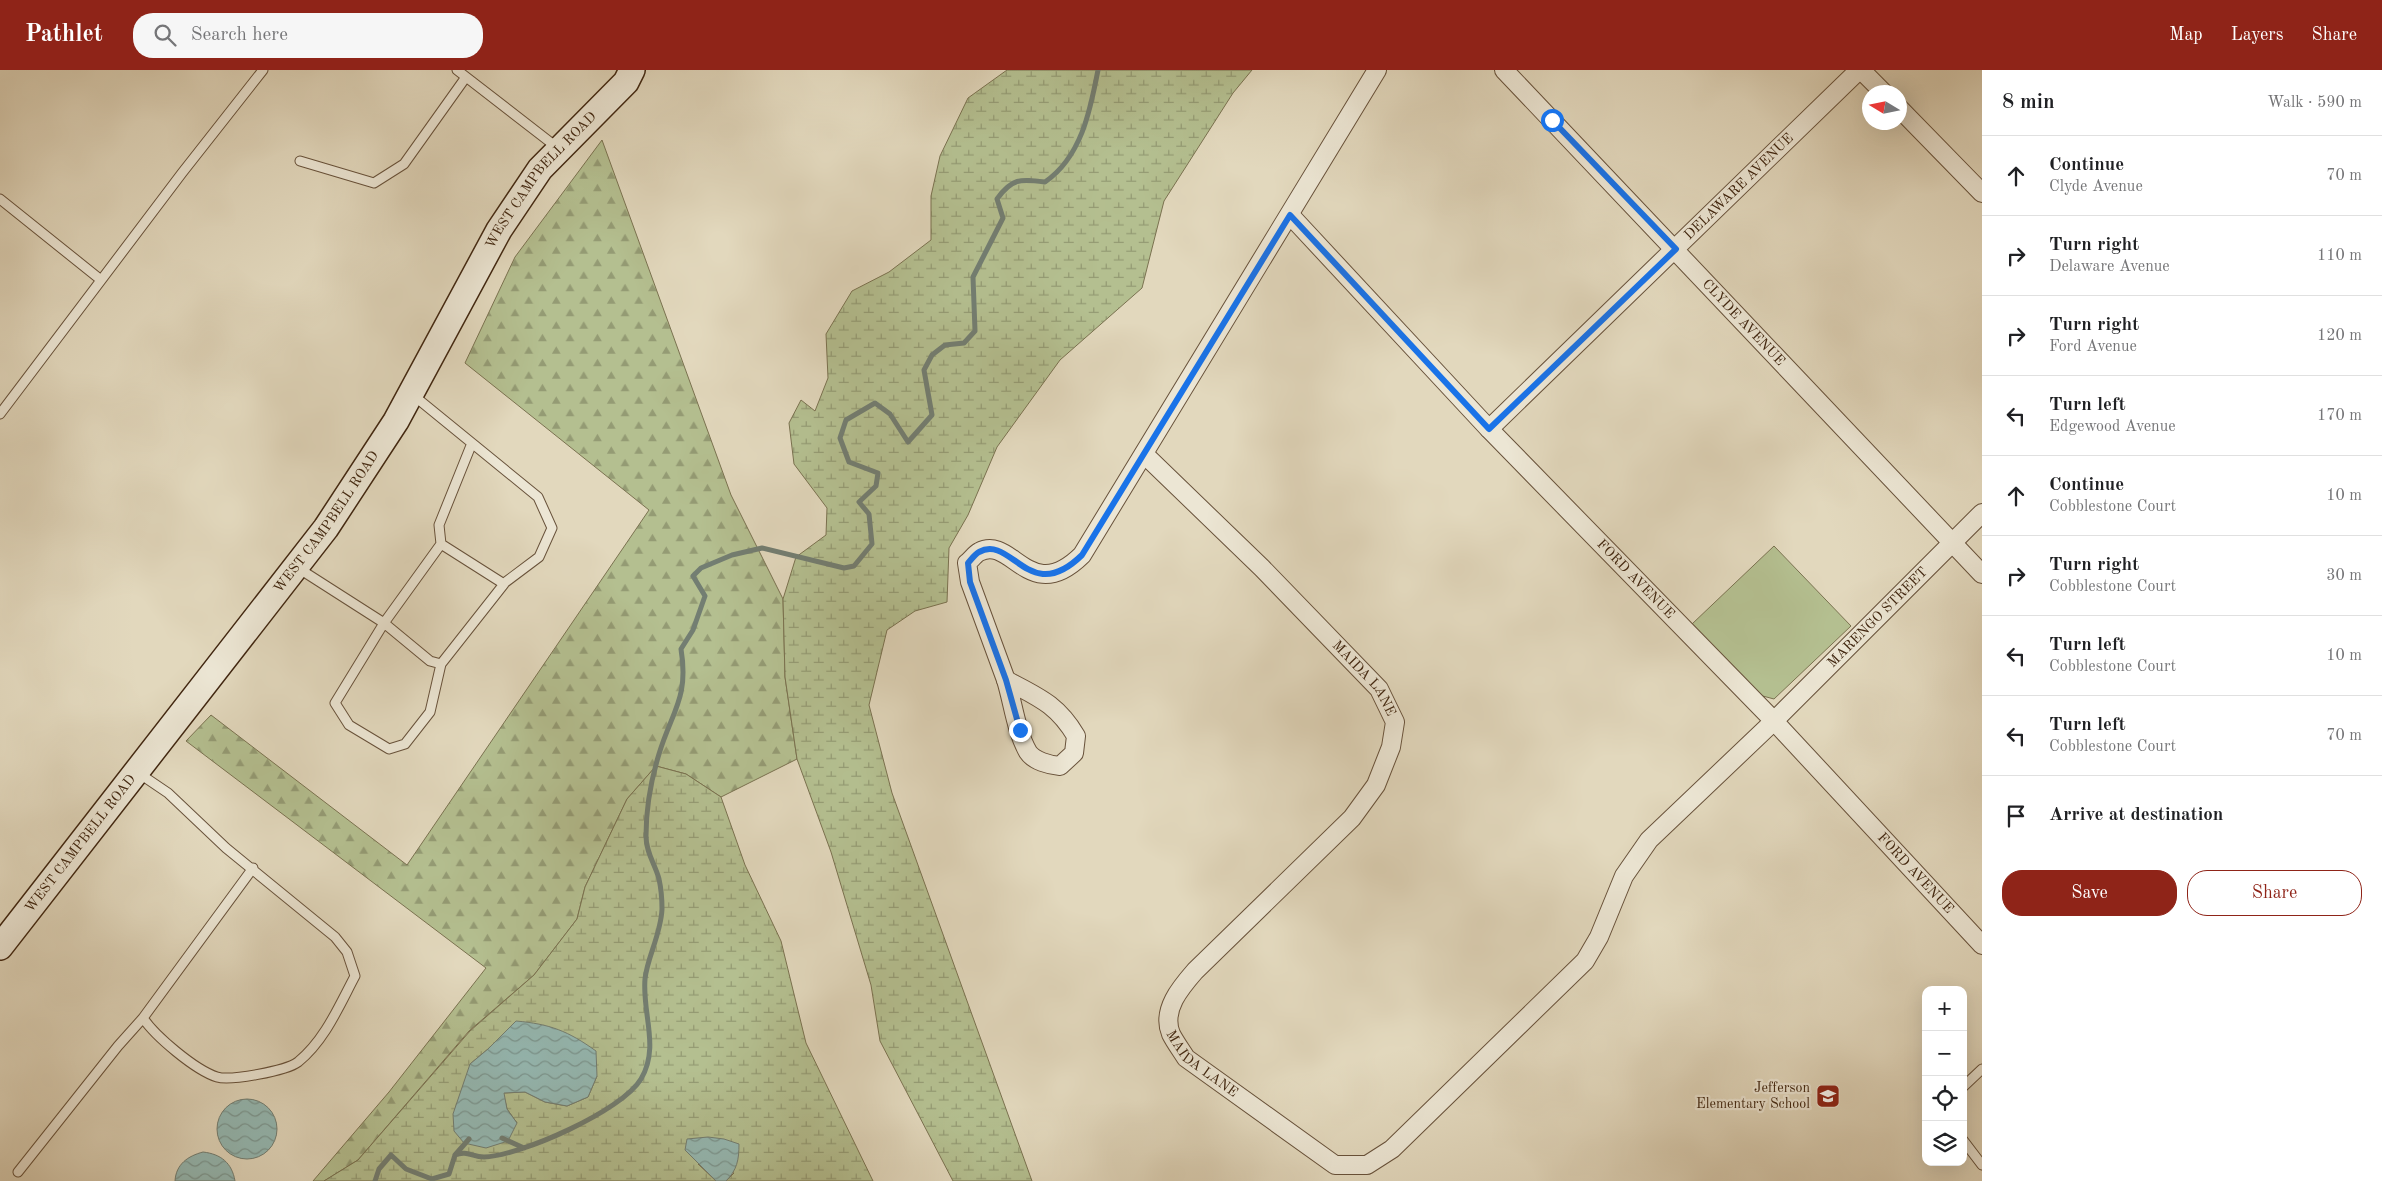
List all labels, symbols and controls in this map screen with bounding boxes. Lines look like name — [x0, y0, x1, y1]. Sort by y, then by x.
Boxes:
search box — [133, 13, 483, 58]
icon: search — [151, 21, 179, 49]
text: Pathlet — [25, 23, 103, 47]
text: Search here — [191, 26, 288, 45]
text: Map — [2169, 26, 2203, 44]
text: Layers — [2231, 26, 2283, 44]
text: Share — [2311, 26, 2357, 44]
north arrow — [1862, 85, 1907, 130]
text: 8 min — [2002, 92, 2055, 113]
text: Walk · 590 m — [2267, 95, 2362, 111]
street label: WEST CAMPBELL ROAD — [483, 109, 599, 251]
route start — [1541, 109, 1564, 132]
street label: DELAWARE AVENUE — [1682, 131, 1796, 242]
text: Continue — [2049, 156, 2124, 175]
icon: ahead — [2002, 162, 2030, 190]
text: 70 m — [2326, 168, 2362, 184]
text: Clyde Avenue — [2049, 179, 2143, 195]
text: Turn right — [2049, 236, 2139, 255]
icon: right — [2002, 242, 2030, 270]
text: 110 m — [2317, 248, 2362, 264]
text: Delaware Avenue — [2049, 259, 2170, 275]
street label: CLYDE AVENUE — [1700, 277, 1787, 368]
text: Turn right — [2049, 316, 2139, 335]
icon: right — [2002, 322, 2030, 350]
text: 120 m — [2317, 328, 2362, 344]
text: Ford Avenue — [2049, 339, 2137, 355]
text: Turn left — [2049, 396, 2126, 415]
icon: left — [2002, 402, 2030, 430]
text: 170 m — [2317, 408, 2362, 424]
text: Edgewood Avenue — [2049, 419, 2176, 435]
street label: WEST CAMPBELL ROAD — [271, 448, 381, 596]
text: Continue — [2049, 476, 2124, 495]
icon: ahead — [2002, 482, 2030, 510]
text: 10 m — [2326, 488, 2362, 504]
text: Cobblestone Court — [2049, 499, 2176, 515]
street label: FORD AVENUE — [1594, 537, 1677, 621]
text: Turn right — [2049, 556, 2139, 575]
icon: right — [2002, 562, 2030, 590]
street label: MARENGO STREET — [1825, 565, 1930, 670]
text: 30 m — [2326, 568, 2362, 584]
text: Cobblestone Court — [2049, 579, 2176, 595]
text: Turn left — [2049, 636, 2126, 655]
street label: MAIDA LANE — [1329, 638, 1398, 718]
icon: left — [2002, 642, 2030, 670]
text: 10 m — [2326, 648, 2362, 664]
text: Cobblestone Court — [2049, 659, 2176, 675]
text: Turn left — [2049, 716, 2126, 735]
route end — [1009, 719, 1032, 742]
icon: left — [2002, 722, 2030, 750]
text: 70 m — [2326, 728, 2362, 744]
text: Cobblestone Court — [2049, 739, 2176, 755]
street label: WEST CAMPBELL ROAD — [23, 772, 138, 915]
icon: arrive — [2002, 802, 2030, 830]
text: Arrive at destination — [2049, 806, 2223, 825]
street label: FORD AVENUE — [1875, 830, 1956, 916]
button: Save — [2002, 870, 2177, 916]
button: Share — [2187, 870, 2362, 916]
map controls — [1922, 986, 1967, 1166]
button: + — [1922, 986, 1967, 1031]
street label: MAIDA LANE — [1163, 1028, 1240, 1100]
button: − — [1922, 1031, 1967, 1076]
button: locate — [1922, 1076, 1967, 1121]
place label: Jefferson Elementary School — [1696, 1081, 1810, 1111]
school or university icon: Jefferson Elementary School — [1815, 1083, 1841, 1109]
button: layers — [1922, 1121, 1967, 1166]

